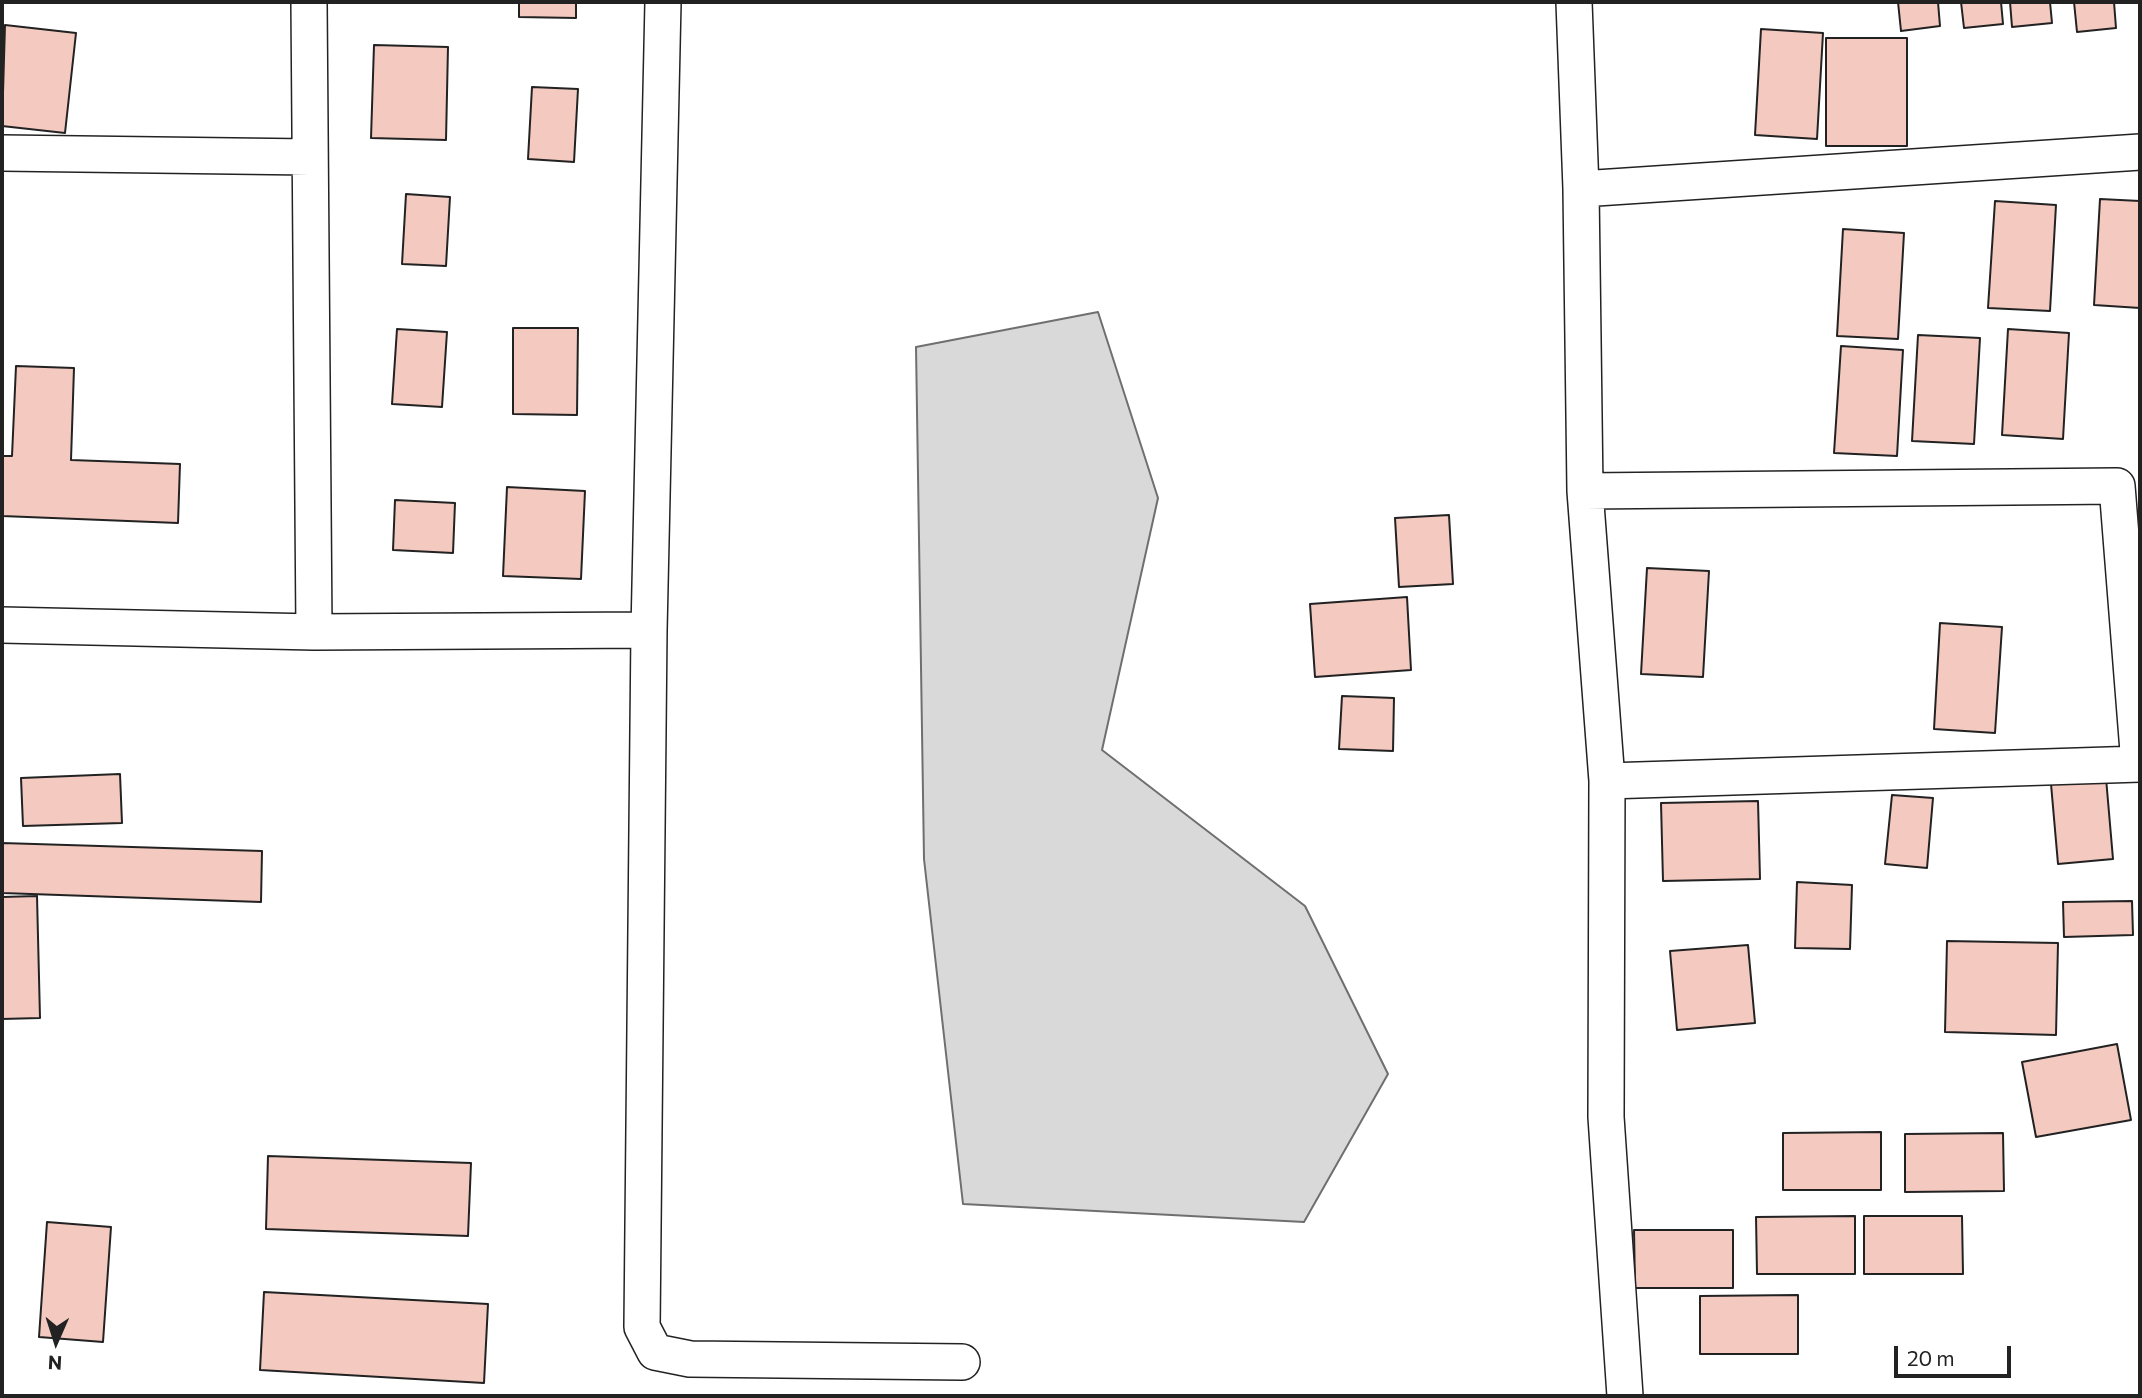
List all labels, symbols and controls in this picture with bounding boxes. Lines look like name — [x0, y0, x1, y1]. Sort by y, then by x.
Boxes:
north arrow — [21, 1307, 91, 1377]
scale bar — [1897, 1332, 2014, 1376]
text: 20 m — [1907, 1345, 1955, 1370]
text: N — [47, 1352, 63, 1375]

